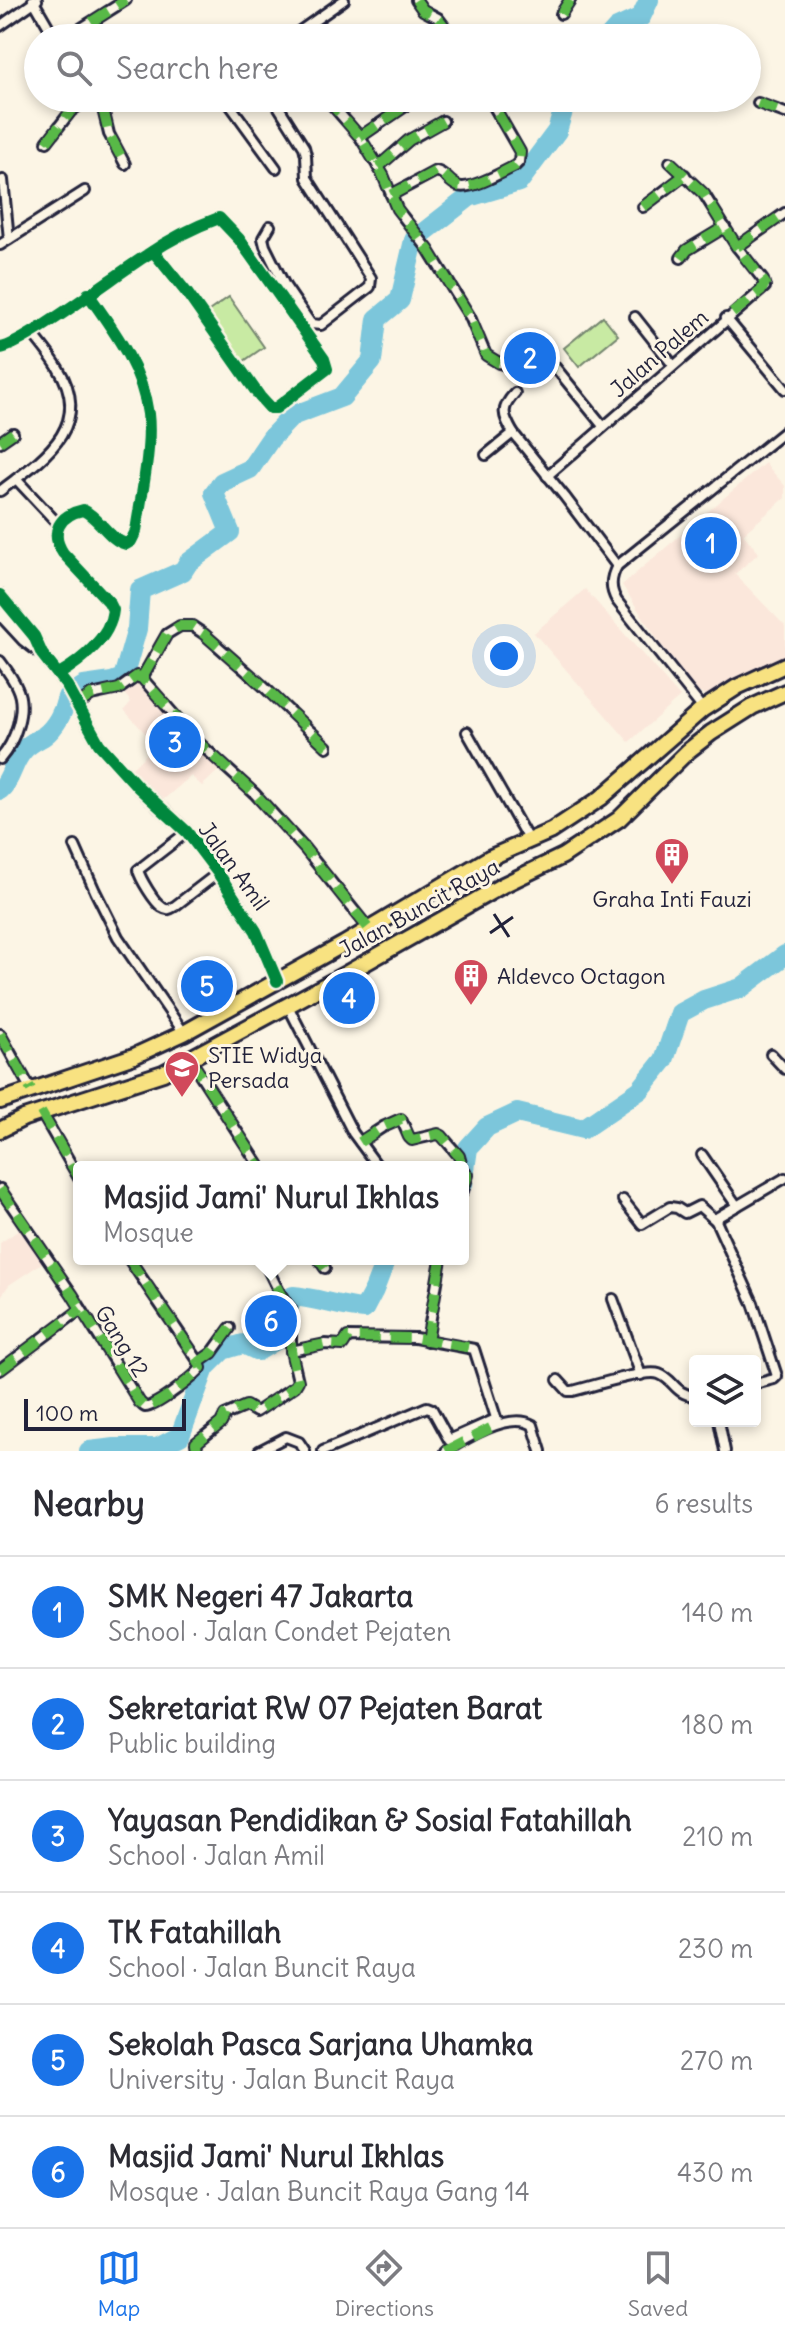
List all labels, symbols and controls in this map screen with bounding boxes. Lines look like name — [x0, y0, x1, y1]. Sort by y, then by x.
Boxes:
search box — [24, 24, 761, 112]
icon: search — [52, 46, 96, 90]
text: Search here — [116, 49, 279, 87]
street label: Jalan Palem — [604, 303, 714, 403]
pin: 2 — [504, 328, 556, 388]
pin: 1 — [685, 513, 737, 573]
your location — [484, 636, 524, 676]
pin: 3 — [149, 712, 201, 772]
street label: Jalan Amil — [193, 816, 275, 916]
building icon: Graha Inti Fauzi — [653, 836, 691, 886]
street label: Jalan Buncit Raya — [334, 852, 504, 964]
place label: Graha Inti Fauzi — [592, 885, 752, 913]
pin: 5 — [181, 956, 233, 1016]
building icon: Aldevco Octagon — [452, 957, 490, 1007]
place label: Aldevco Octagon — [497, 962, 666, 990]
pin: 4 — [323, 968, 375, 1028]
place label: STIE Widya Persada — [208, 1041, 322, 1094]
school or university icon: STIE Widya Persada — [163, 1049, 201, 1099]
popup — [73, 1161, 469, 1265]
text: Masjid Jami' Nurul Ikhlas — [103, 1178, 439, 1216]
text: Mosque — [103, 1216, 194, 1249]
pin: 6 — [245, 1291, 297, 1351]
street label: Gang 12 — [89, 1300, 155, 1382]
map controls — [689, 1355, 761, 1427]
button: layers — [689, 1355, 761, 1427]
scale bar — [24, 1395, 186, 1431]
text: 100 m — [36, 1399, 98, 1427]
text: Nearby — [32, 1482, 145, 1525]
text: 6 results — [655, 1487, 753, 1520]
text: SMK Negeri 47 Jakarta — [108, 1577, 413, 1615]
text: 1 — [53, 1596, 63, 1629]
text: 140 m — [682, 1596, 753, 1629]
text: School · Jalan Condet Pejaten — [108, 1615, 451, 1648]
text: Sekretariat RW 07 Pejaten Barat — [108, 1689, 542, 1727]
text: 2 — [51, 1708, 65, 1741]
text: 180 m — [682, 1708, 753, 1741]
text: Public building — [108, 1727, 276, 1760]
text: Yayasan Pendidikan & Sosial Fatahillah — [108, 1801, 632, 1839]
text: 3 — [51, 1820, 65, 1853]
text: 210 m — [682, 1820, 753, 1853]
text: School · Jalan Amil — [108, 1839, 325, 1872]
text: TK Fatahillah — [108, 1913, 281, 1951]
text: 4 — [50, 1932, 66, 1965]
text: 230 m — [678, 1932, 753, 1965]
text: School · Jalan Buncit Raya — [108, 1951, 416, 1984]
text: Sekolah Pasca Sarjana Uhamka — [108, 2025, 533, 2063]
text: 5 — [51, 2044, 65, 2077]
text: 270 m — [680, 2044, 753, 2077]
text: University · Jalan Buncit Raya — [108, 2063, 455, 2096]
text: Masjid Jami' Nurul Ikhlas — [108, 2137, 444, 2175]
text: 6 — [50, 2156, 66, 2189]
text: 430 m — [677, 2156, 753, 2189]
text: Mosque · Jalan Buncit Raya Gang 14 — [108, 2175, 530, 2208]
tab: Map — [97, 2246, 141, 2322]
tab: Directions — [335, 2246, 434, 2322]
tab: Saved — [628, 2246, 688, 2322]

